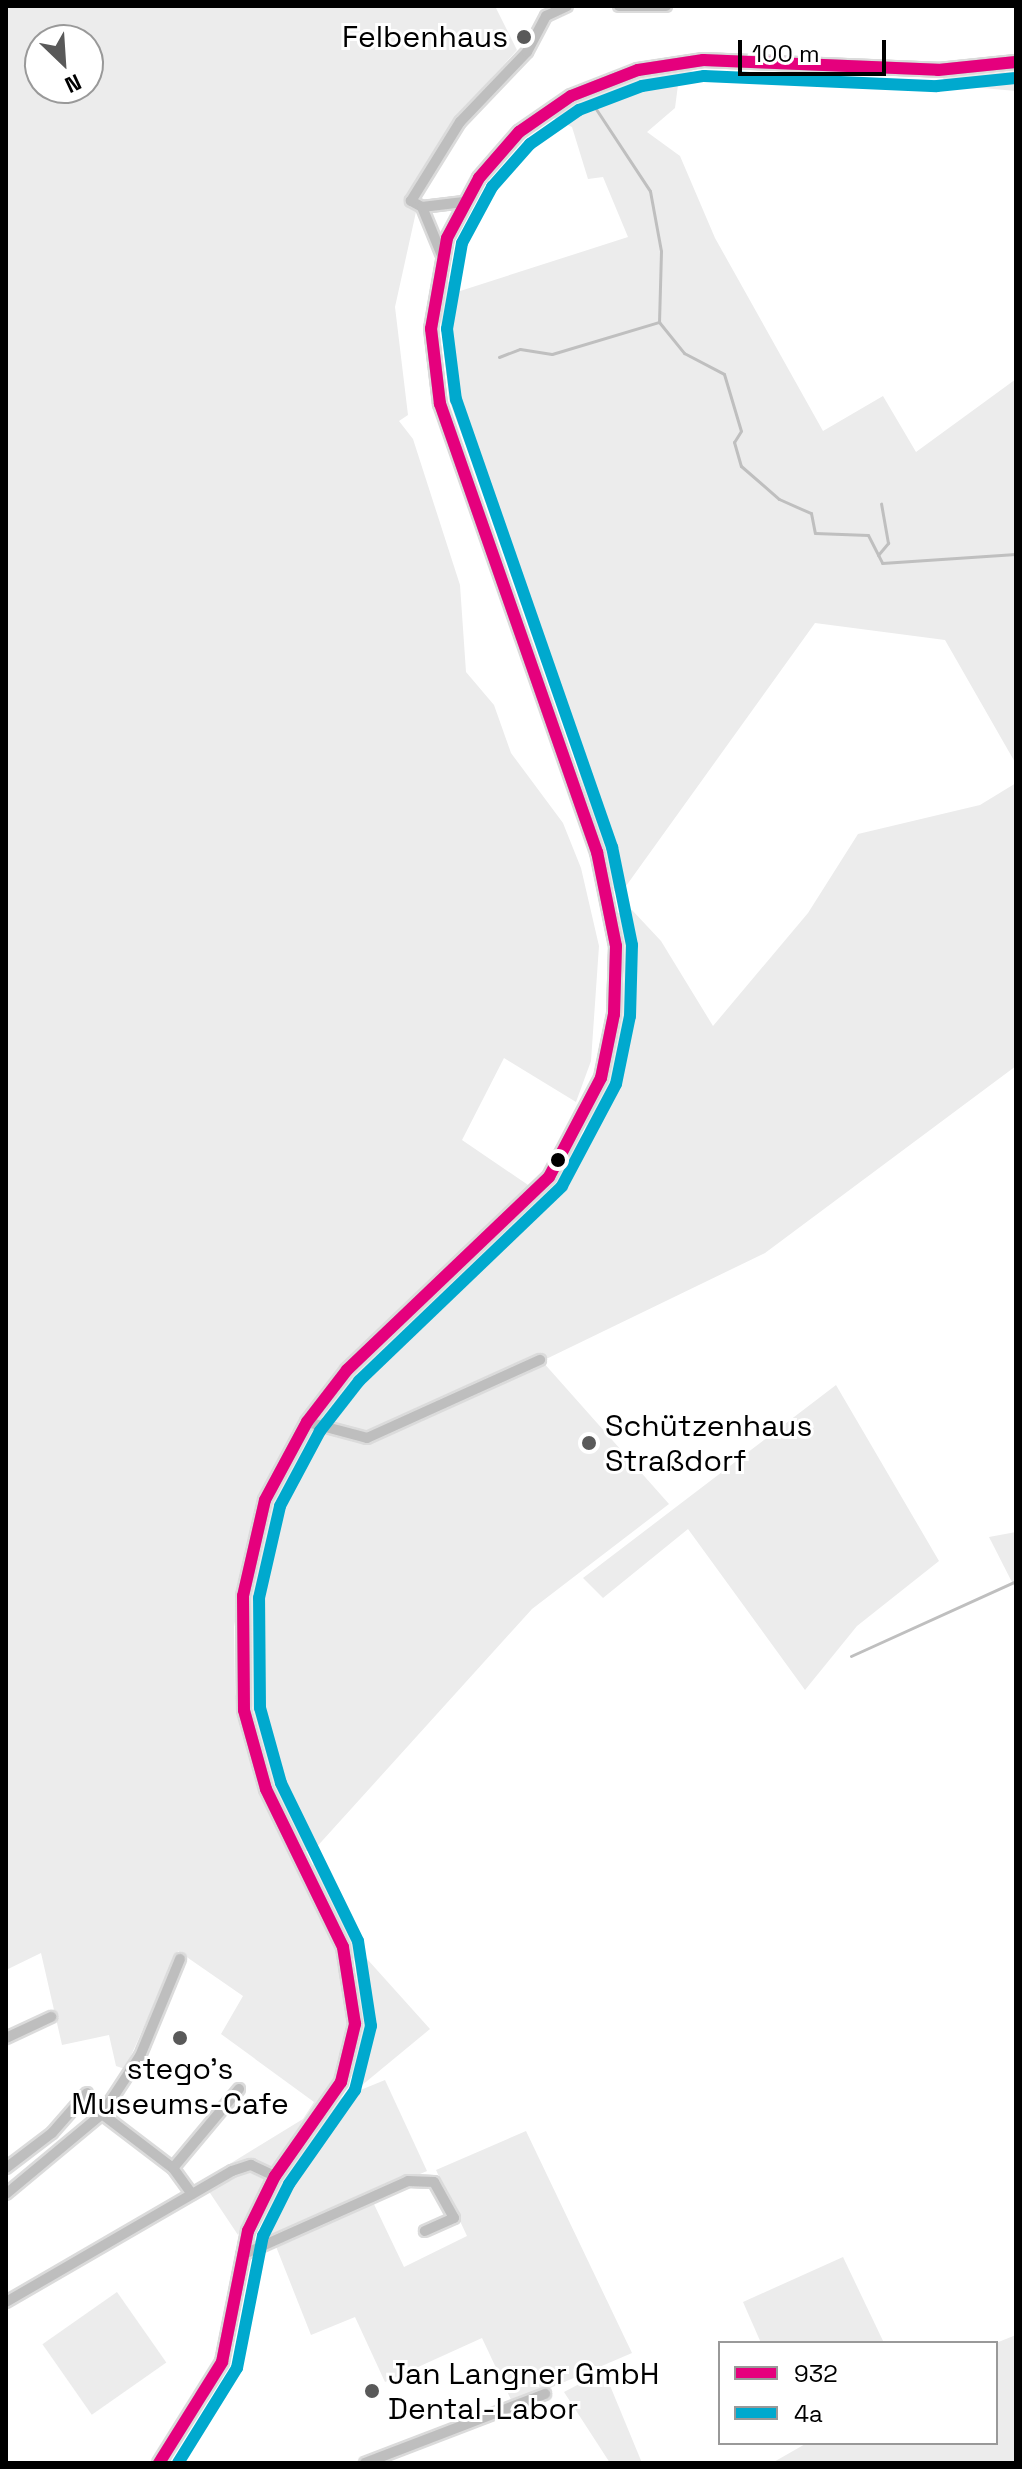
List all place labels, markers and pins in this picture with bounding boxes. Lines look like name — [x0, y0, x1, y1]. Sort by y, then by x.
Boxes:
place label: Felbenhaus — [342, 19, 508, 55]
marker: Felbenhaus — [515, 28, 533, 46]
unlabelled marker — [550, 1152, 566, 1168]
place label: Schützenhaus Straßdorf — [605, 1408, 812, 1478]
marker: Schützenhaus Straßdorf — [580, 1434, 598, 1452]
marker: stego's Museums-Cafe — [171, 2029, 189, 2047]
place label: stego's Museums-Cafe — [71, 2051, 289, 2122]
place label: Jan Langner GmbH Dental-Labor — [388, 2356, 659, 2426]
marker: Jan Langner GmbH Dental-Labor — [363, 2382, 381, 2400]

